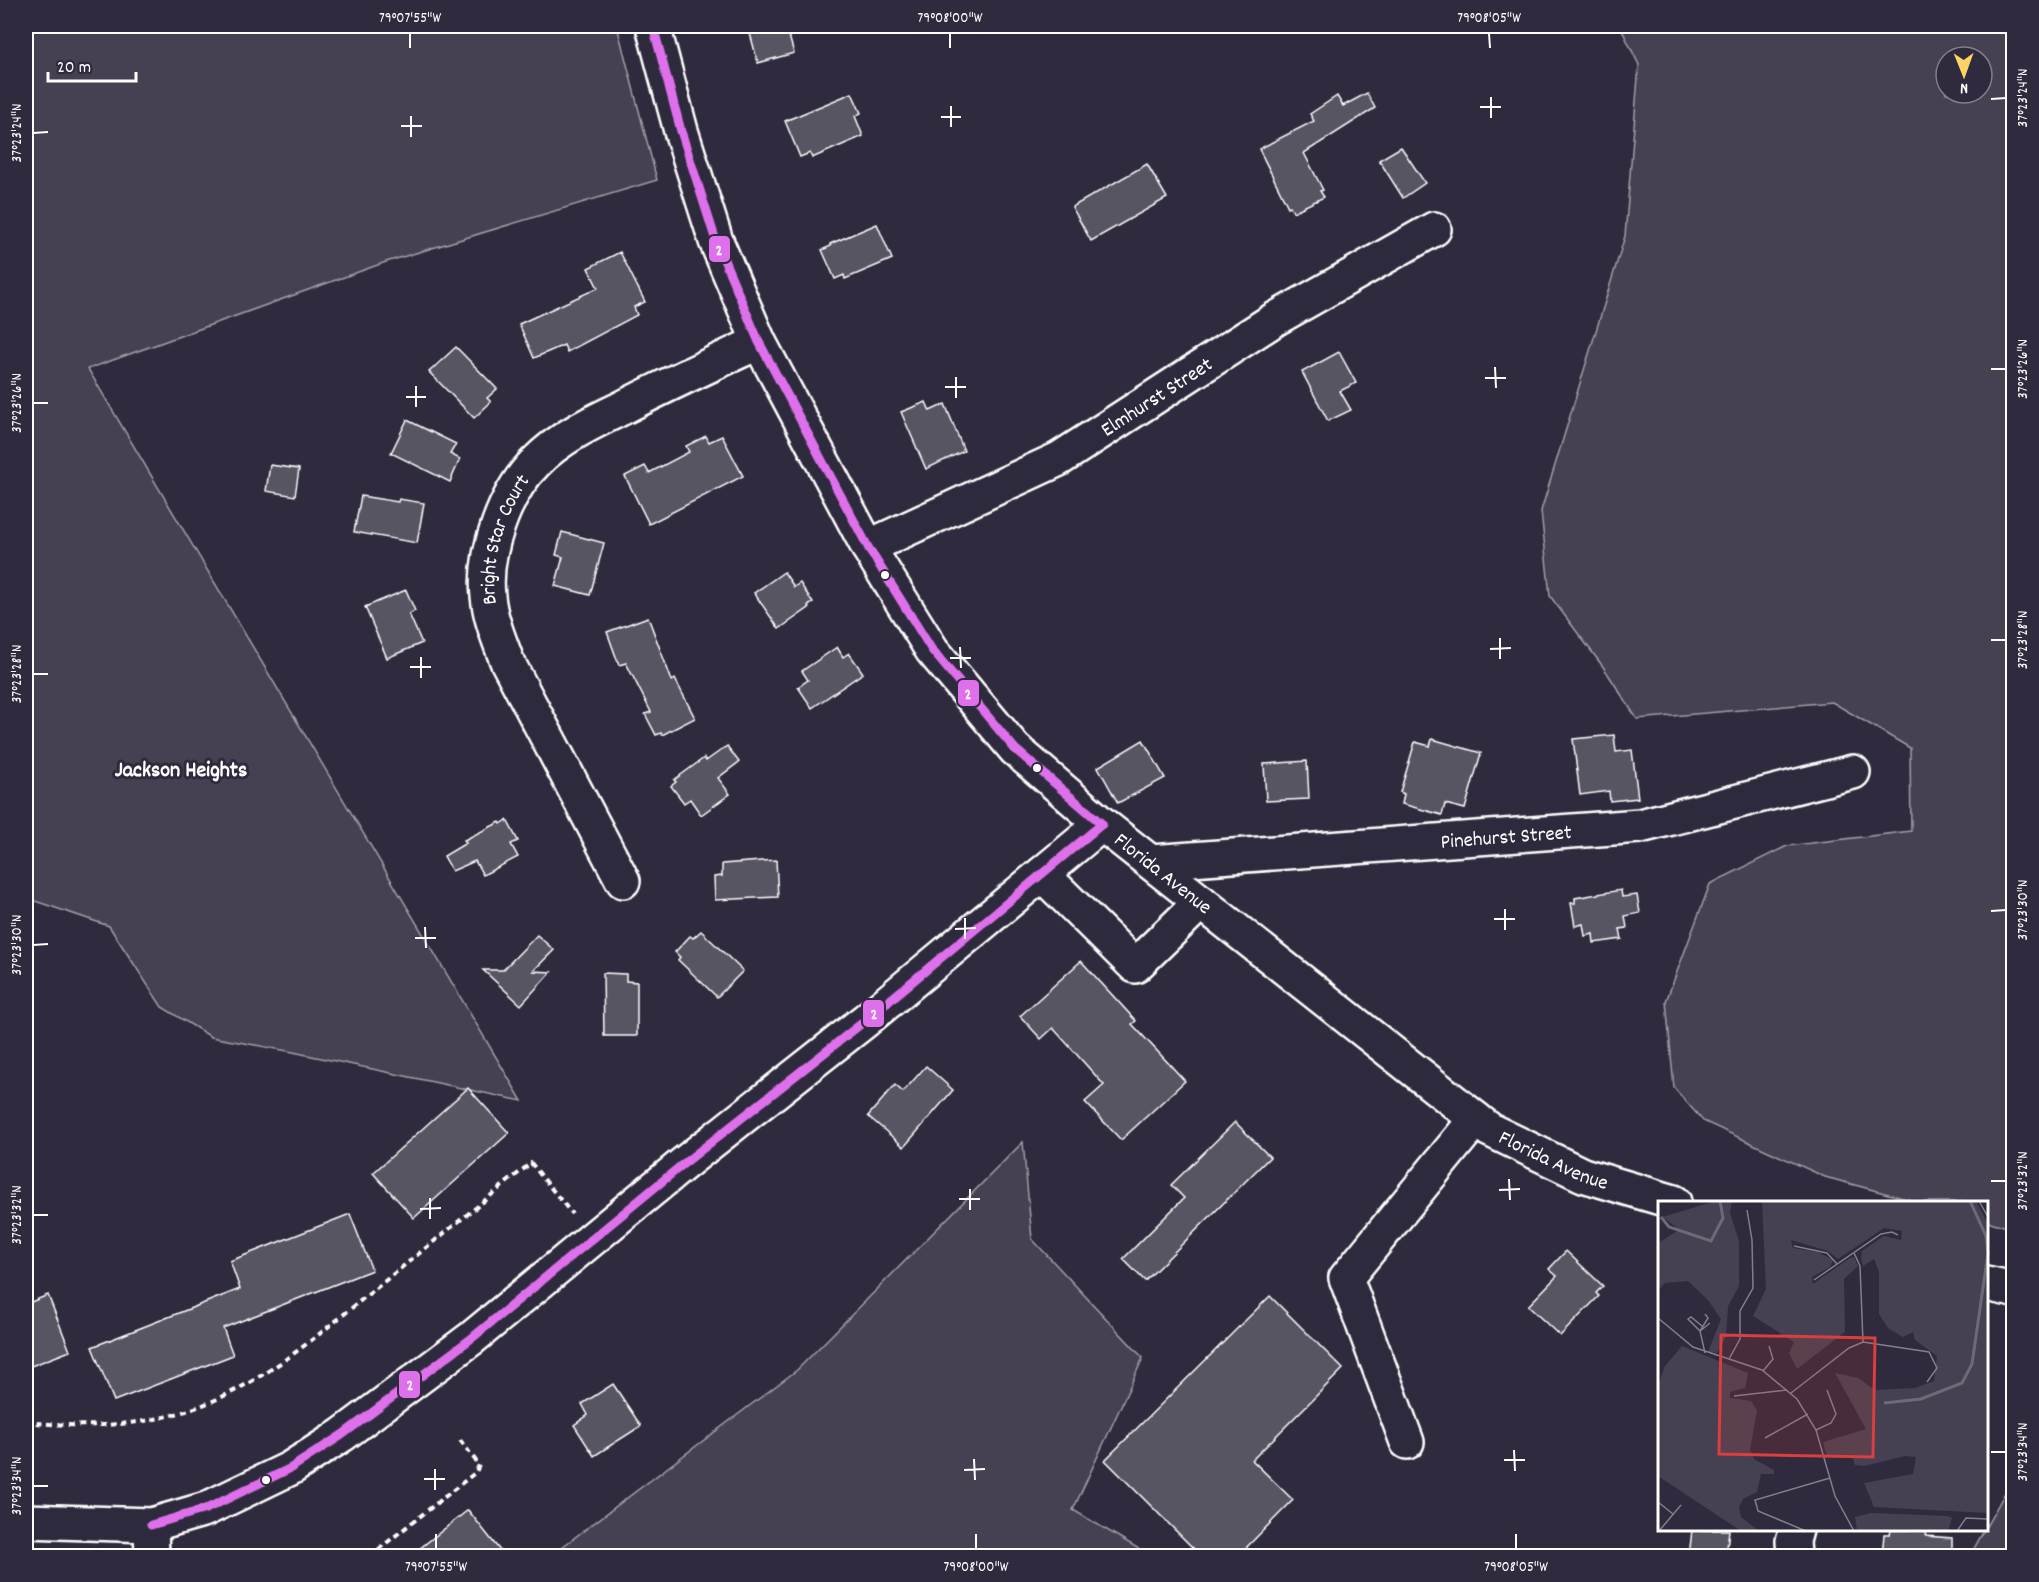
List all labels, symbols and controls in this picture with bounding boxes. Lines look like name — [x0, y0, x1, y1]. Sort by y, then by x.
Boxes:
text: 79°07'55"W — [379, 8, 441, 30]
text: 79°08'00"W — [918, 8, 983, 30]
text: 79°08'05"W — [1457, 8, 1521, 30]
scale bar — [48, 45, 136, 83]
north arrow — [1934, 45, 1994, 105]
text: 20 m — [57, 56, 91, 81]
text: 37°23'24"N — [2013, 69, 2035, 127]
text: N — [1960, 76, 1968, 99]
text: 37°23'24"N — [7, 104, 29, 162]
line badge: 2 — [708, 235, 731, 263]
text: 2 — [716, 240, 723, 263]
text: 37°23'26"N — [2013, 339, 2035, 399]
street label: Elmhurst Street — [1096, 351, 1220, 446]
text: 37°23'26"N — [7, 373, 29, 433]
street label: Bright Star Court — [475, 469, 539, 606]
unlabelled marker — [879, 569, 891, 581]
text: 37°23'28"N — [2013, 611, 2035, 669]
text: 37°23'28"N — [7, 645, 29, 703]
line badge: 2 — [957, 679, 980, 707]
text: 2 — [965, 684, 972, 707]
district label: Jackson Heights — [115, 756, 247, 787]
unlabelled marker — [1031, 762, 1043, 774]
street label: Pinehurst Street — [1440, 819, 1573, 859]
street label: Florida Avenue — [1106, 827, 1217, 923]
text: 37°23'30"N — [2013, 880, 2035, 940]
text: 37°23'30"N — [7, 915, 29, 975]
line badge: 2 — [862, 999, 885, 1028]
text: 2 — [871, 1004, 878, 1027]
street label: Florida Avenue — [1493, 1124, 1611, 1200]
text: 37°23'32"N — [2013, 1151, 2035, 1211]
text: 37°23'32"N — [7, 1185, 29, 1245]
inset map — [1658, 1201, 1988, 1531]
line badge: 2 — [398, 1370, 421, 1399]
text: 2 — [407, 1375, 414, 1398]
text: 37°23'34"N — [2013, 1422, 2035, 1482]
text: 37°23'34"N — [7, 1456, 29, 1516]
unlabelled marker — [260, 1474, 272, 1486]
text: 79°07'55"W — [405, 1557, 467, 1579]
text: 79°08'00"W — [944, 1557, 1009, 1579]
text: 79°08'05"W — [1484, 1557, 1548, 1579]

